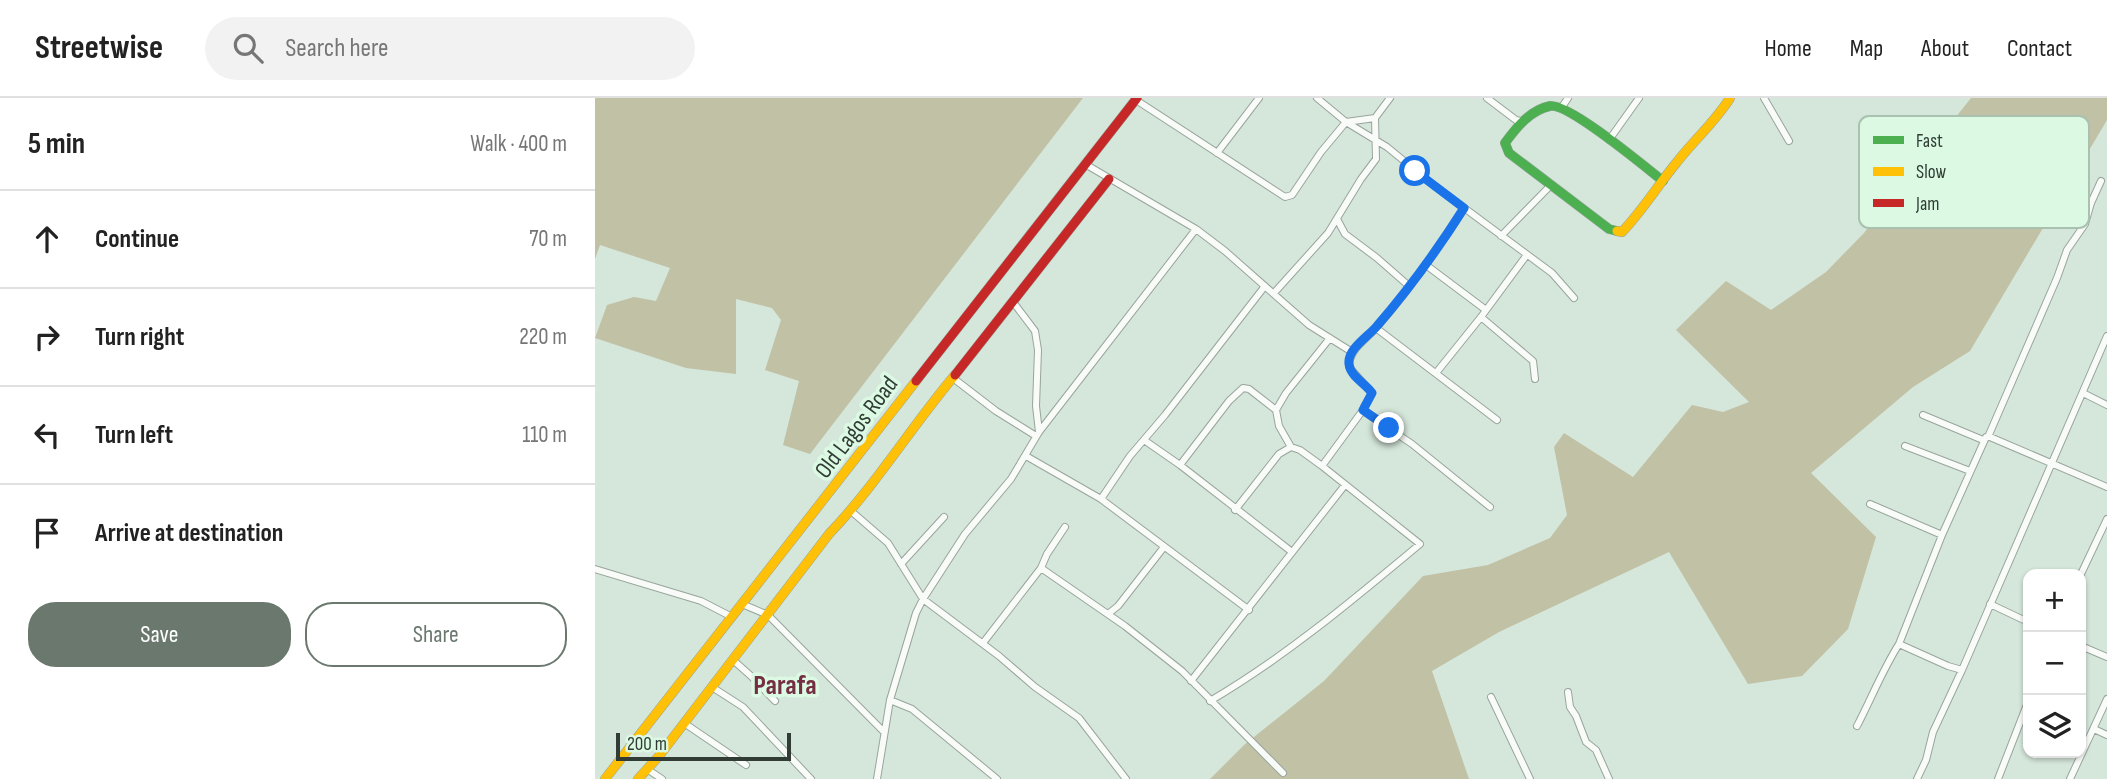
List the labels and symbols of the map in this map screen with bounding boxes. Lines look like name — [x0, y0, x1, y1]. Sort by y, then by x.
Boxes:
legend — [1859, 116, 2089, 228]
text: Fast — [1916, 130, 1943, 153]
route start — [1399, 155, 1430, 186]
text: Slow — [1916, 161, 1946, 184]
text: Jam — [1915, 193, 1939, 216]
street label: Old Lagos Road — [809, 371, 904, 484]
route end — [1373, 412, 1404, 443]
district label: Parafa — [753, 669, 817, 702]
scale bar — [616, 730, 791, 762]

